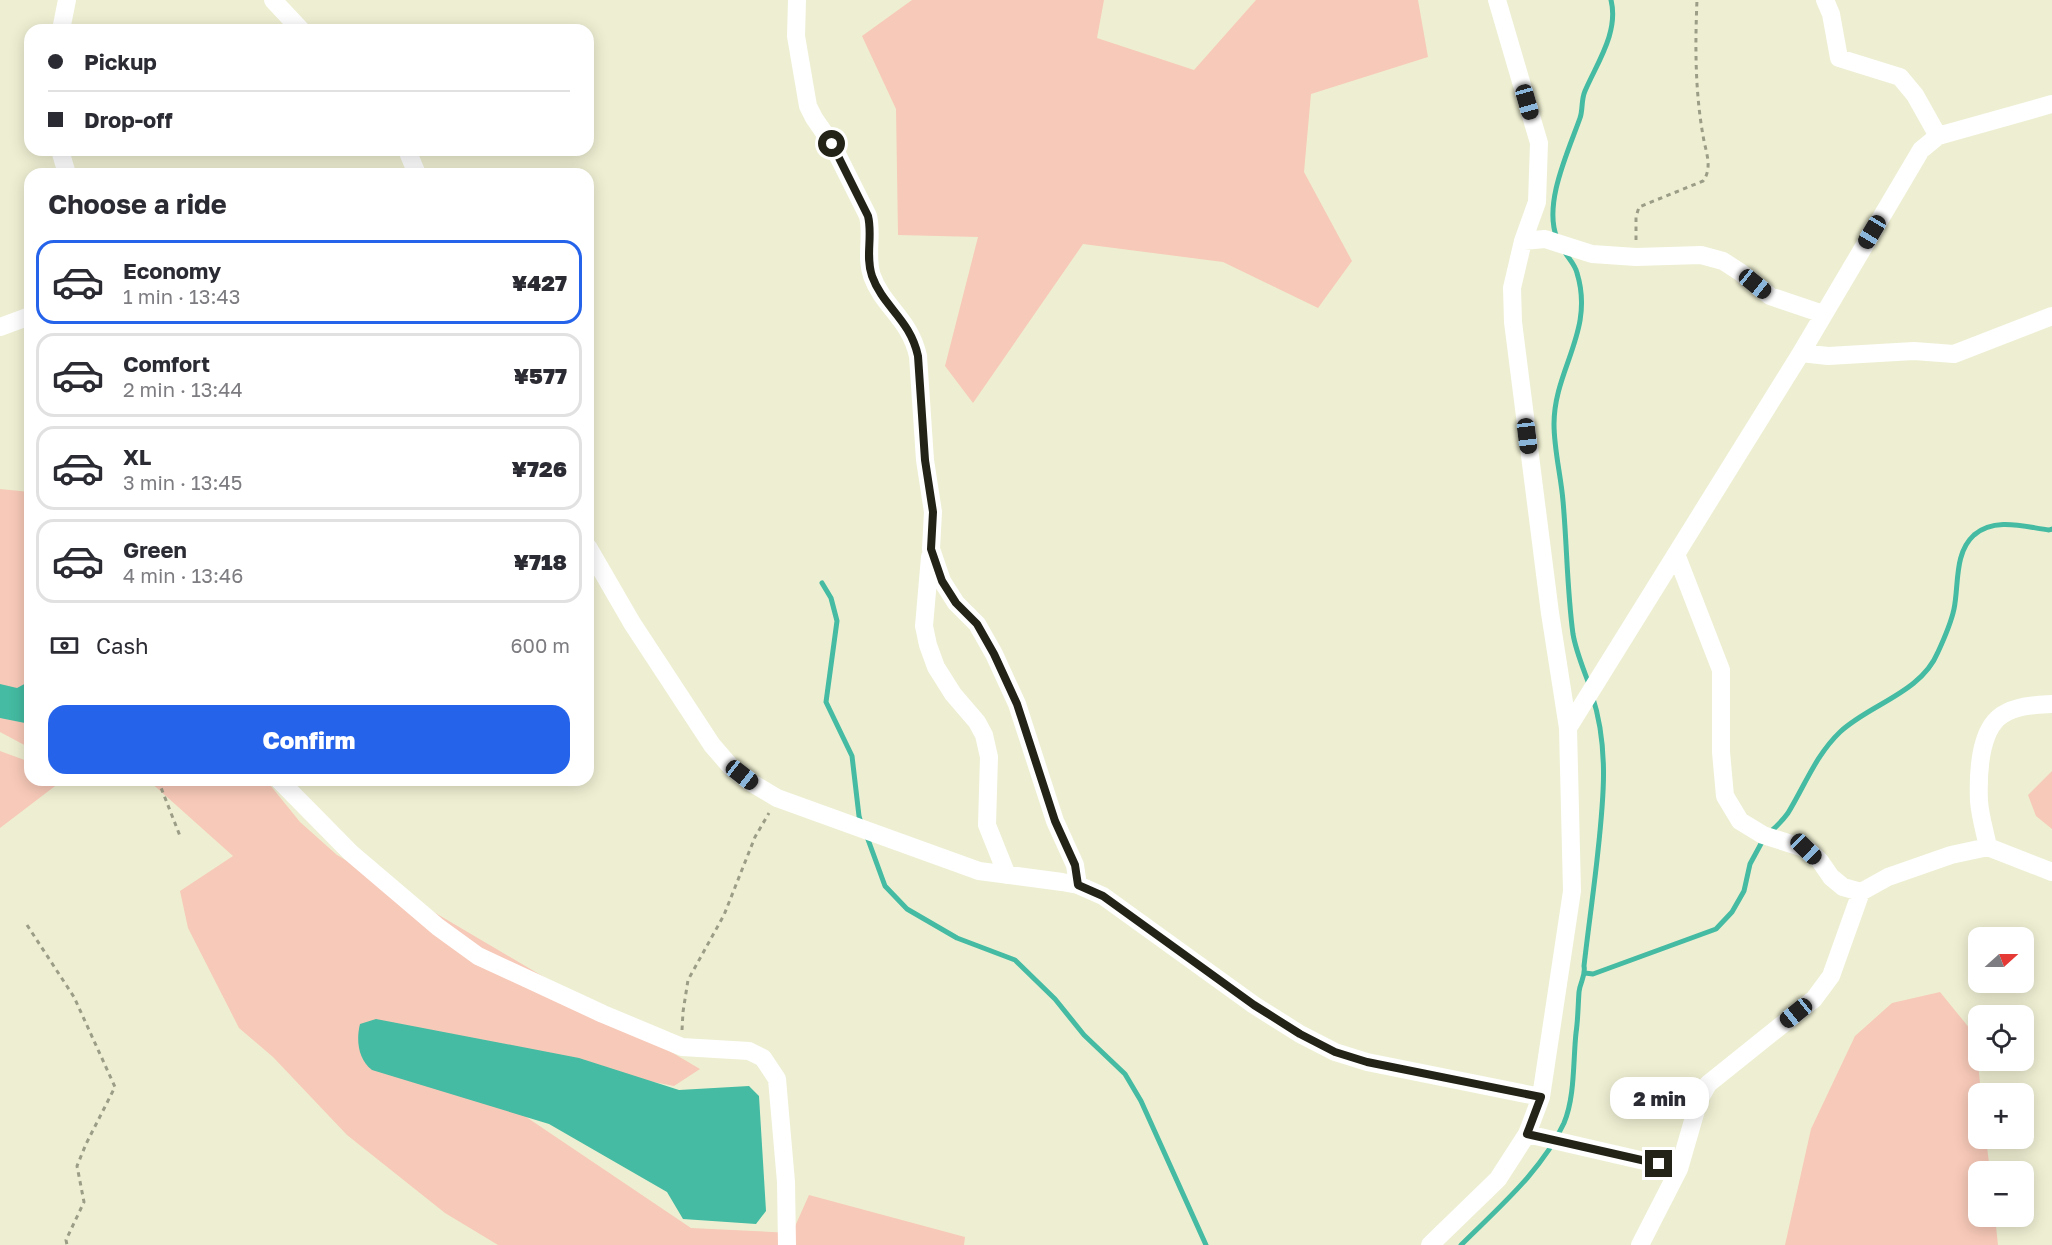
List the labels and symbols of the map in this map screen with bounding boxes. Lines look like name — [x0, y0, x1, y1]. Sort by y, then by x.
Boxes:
car — [1513, 82, 1541, 122]
route start — [818, 130, 845, 157]
car — [1855, 212, 1889, 252]
car — [1735, 266, 1775, 302]
car — [1516, 417, 1538, 455]
car — [722, 757, 762, 793]
car — [1787, 830, 1825, 868]
north arrow — [1968, 927, 2034, 993]
car — [1776, 995, 1816, 1031]
callout: 2 min — [1610, 1077, 1708, 1119]
route end — [1645, 1150, 1672, 1177]

